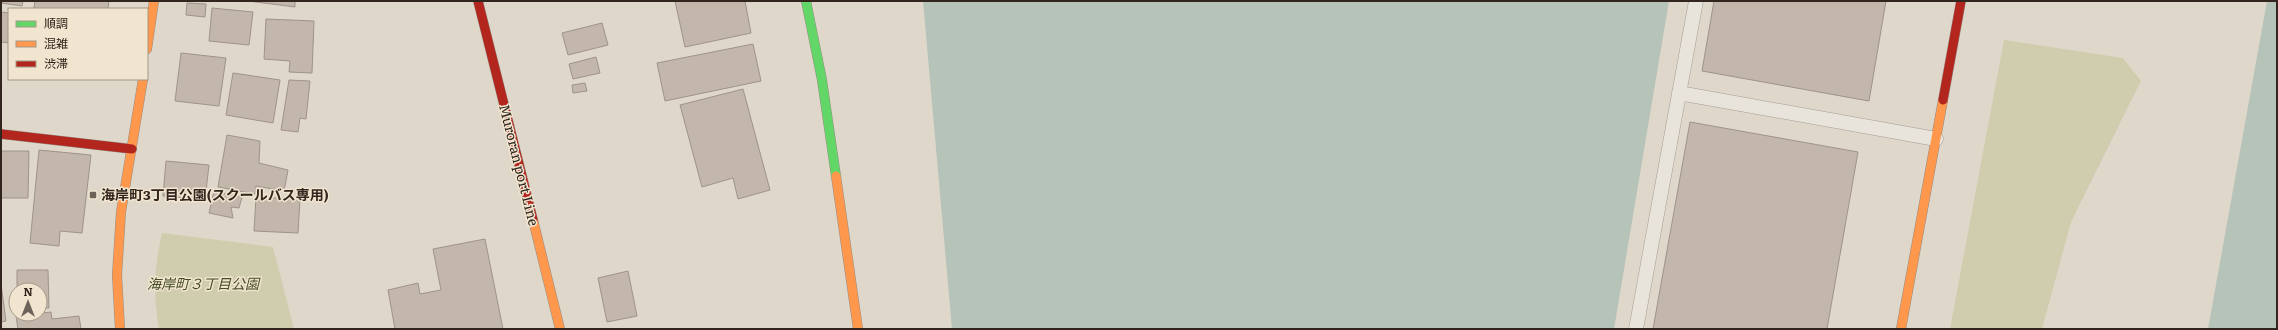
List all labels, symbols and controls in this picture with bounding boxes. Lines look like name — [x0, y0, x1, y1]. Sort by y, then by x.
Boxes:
legend — [8, 8, 148, 80]
text: 順調 — [44, 14, 68, 32]
text: 混雑 — [44, 34, 68, 52]
text: 渋滞 — [44, 54, 68, 72]
street label: Muroran port Line — [495, 102, 545, 228]
place label: 海岸町3丁目公園(スクールバス専用) — [101, 184, 329, 204]
marker: 海岸町3丁目公園(スクールバス専用) — [88, 190, 98, 200]
park label: 海岸町３丁目公園 — [147, 273, 261, 293]
north arrow — [8, 282, 48, 322]
text: N — [23, 283, 33, 299]

